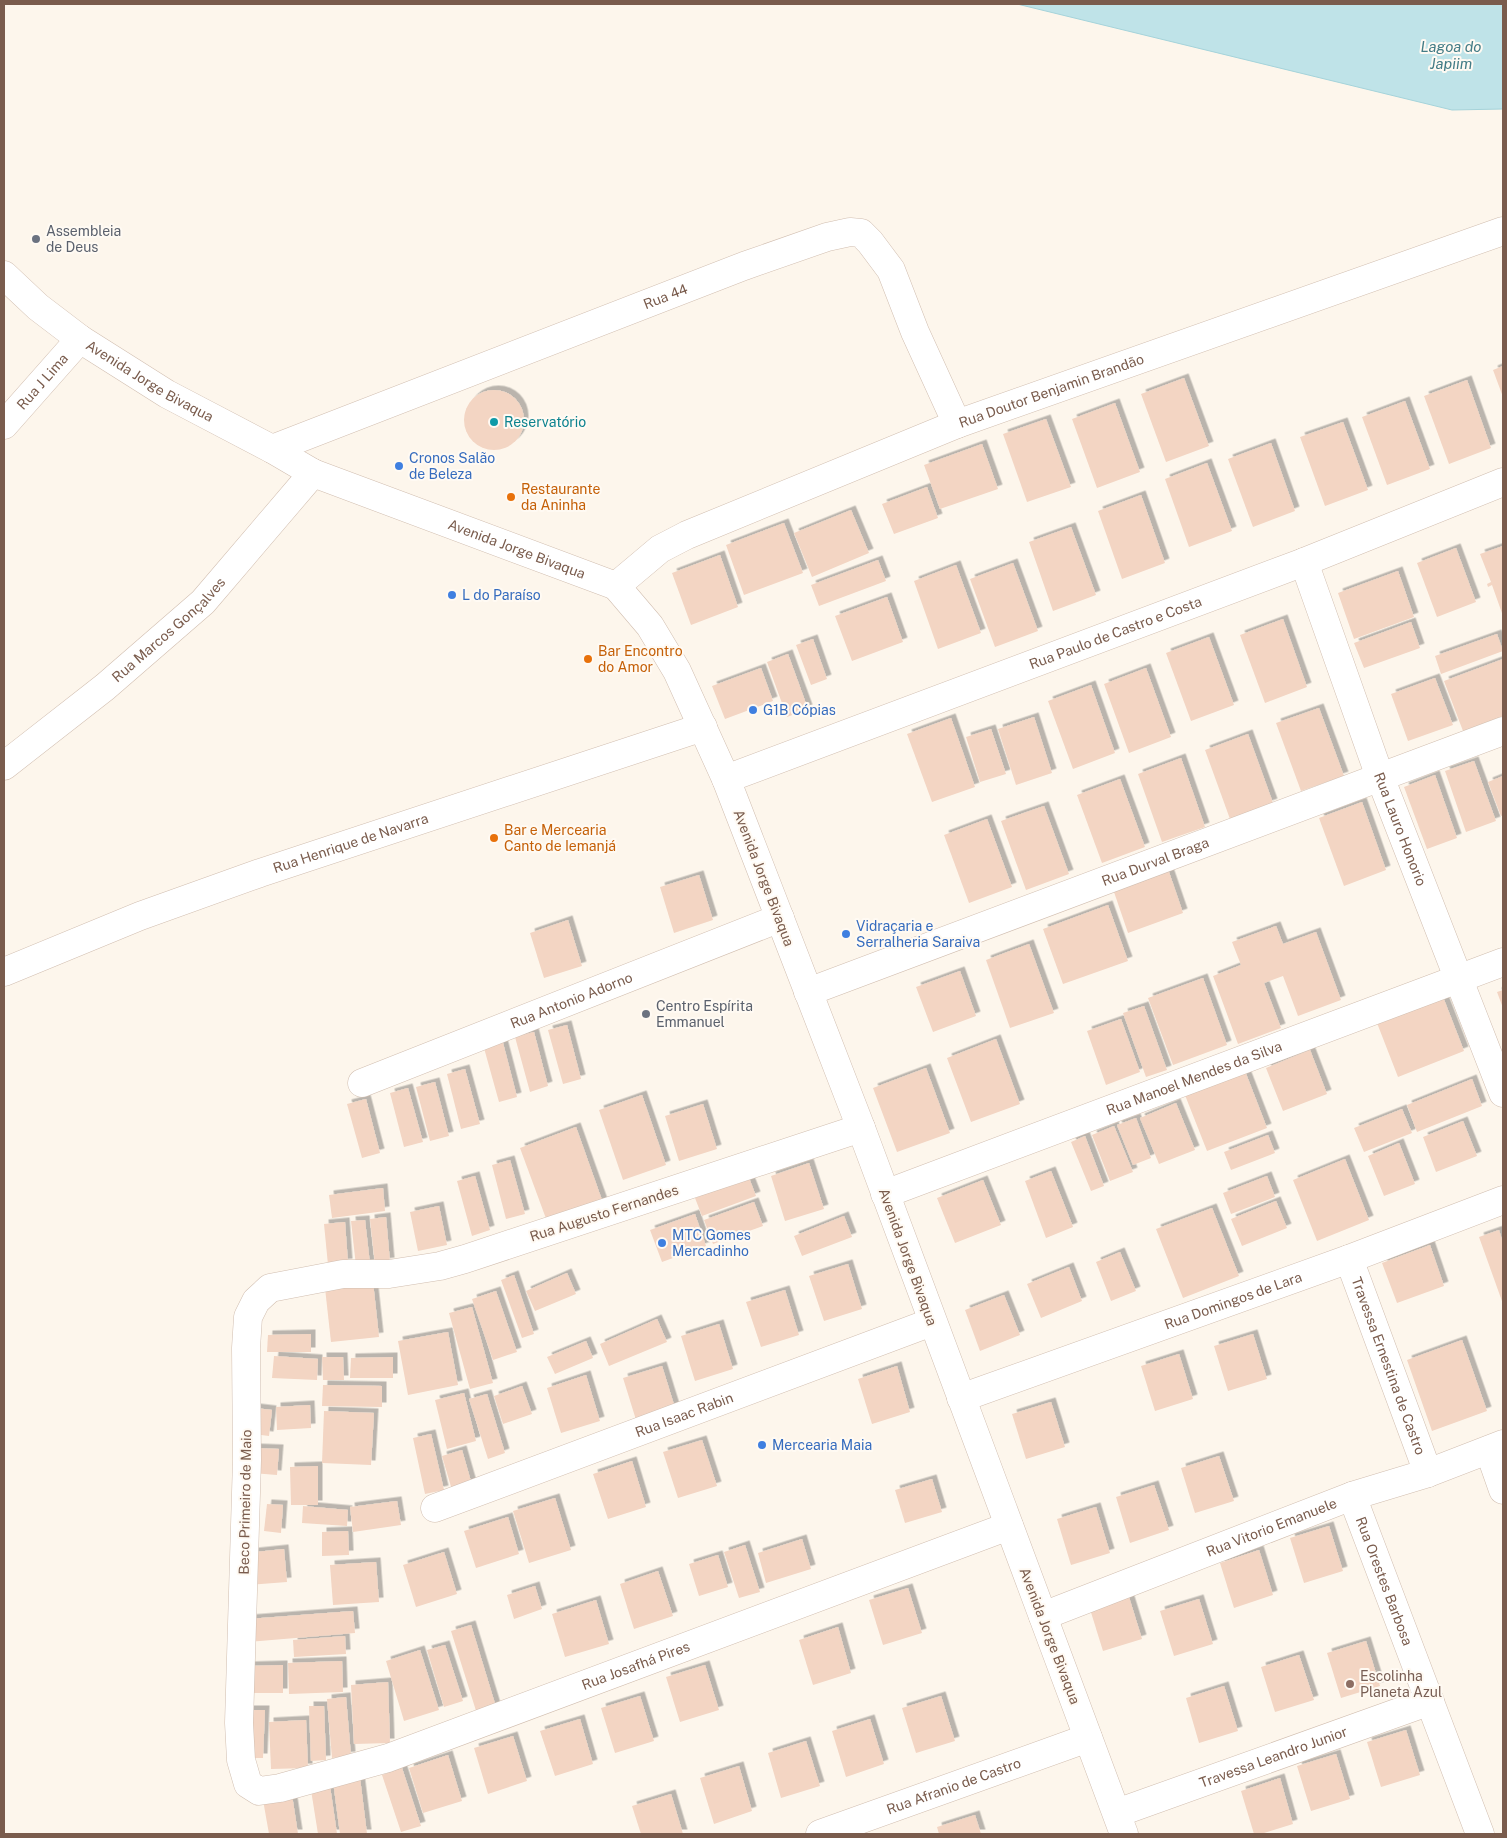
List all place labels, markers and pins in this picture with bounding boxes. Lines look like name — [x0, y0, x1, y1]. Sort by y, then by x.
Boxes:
place label: Assembleia de Deus — [46, 223, 121, 255]
marker: Assembleia de Deus — [30, 233, 42, 245]
place label: Reservatório — [504, 414, 586, 430]
marker: Reservatório — [488, 416, 500, 428]
place label: Cronos Salão de Beleza — [409, 450, 495, 482]
marker: Cronos Salão de Beleza — [393, 460, 405, 472]
place label: Restaurante da Aninha — [521, 481, 600, 513]
marker: Restaurante da Aninha — [505, 491, 517, 503]
place label: L do Paraíso — [462, 587, 541, 603]
marker: L do Paraíso — [446, 589, 458, 601]
place label: Bar Encontro do Amor — [598, 643, 683, 675]
marker: Bar Encontro do Amor — [582, 653, 594, 665]
place label: G1B Cópias — [763, 702, 836, 718]
marker: G1B Cópias — [747, 704, 759, 716]
place label: Bar e Mercearia Canto de Iemanjá — [504, 822, 616, 854]
marker: Bar e Mercearia Canto de Iemanjá — [488, 832, 500, 844]
place label: Vidraçaria e Serralheria Saraiva — [856, 918, 980, 950]
marker: Vidraçaria e Serralheria Saraiva — [840, 928, 852, 940]
place label: Centro Espírita Emmanuel — [656, 998, 753, 1030]
marker: Centro Espírita Emmanuel — [640, 1008, 652, 1020]
place label: MTC Gomes Mercadinho — [672, 1227, 751, 1259]
marker: MTC Gomes Mercadinho — [656, 1237, 668, 1249]
place label: Mercearia Maia — [772, 1437, 872, 1453]
marker: Mercearia Maia — [756, 1439, 768, 1451]
place label: Escolinha Planeta Azul — [1360, 1668, 1442, 1700]
marker: Escolinha Planeta Azul — [1344, 1678, 1356, 1690]

